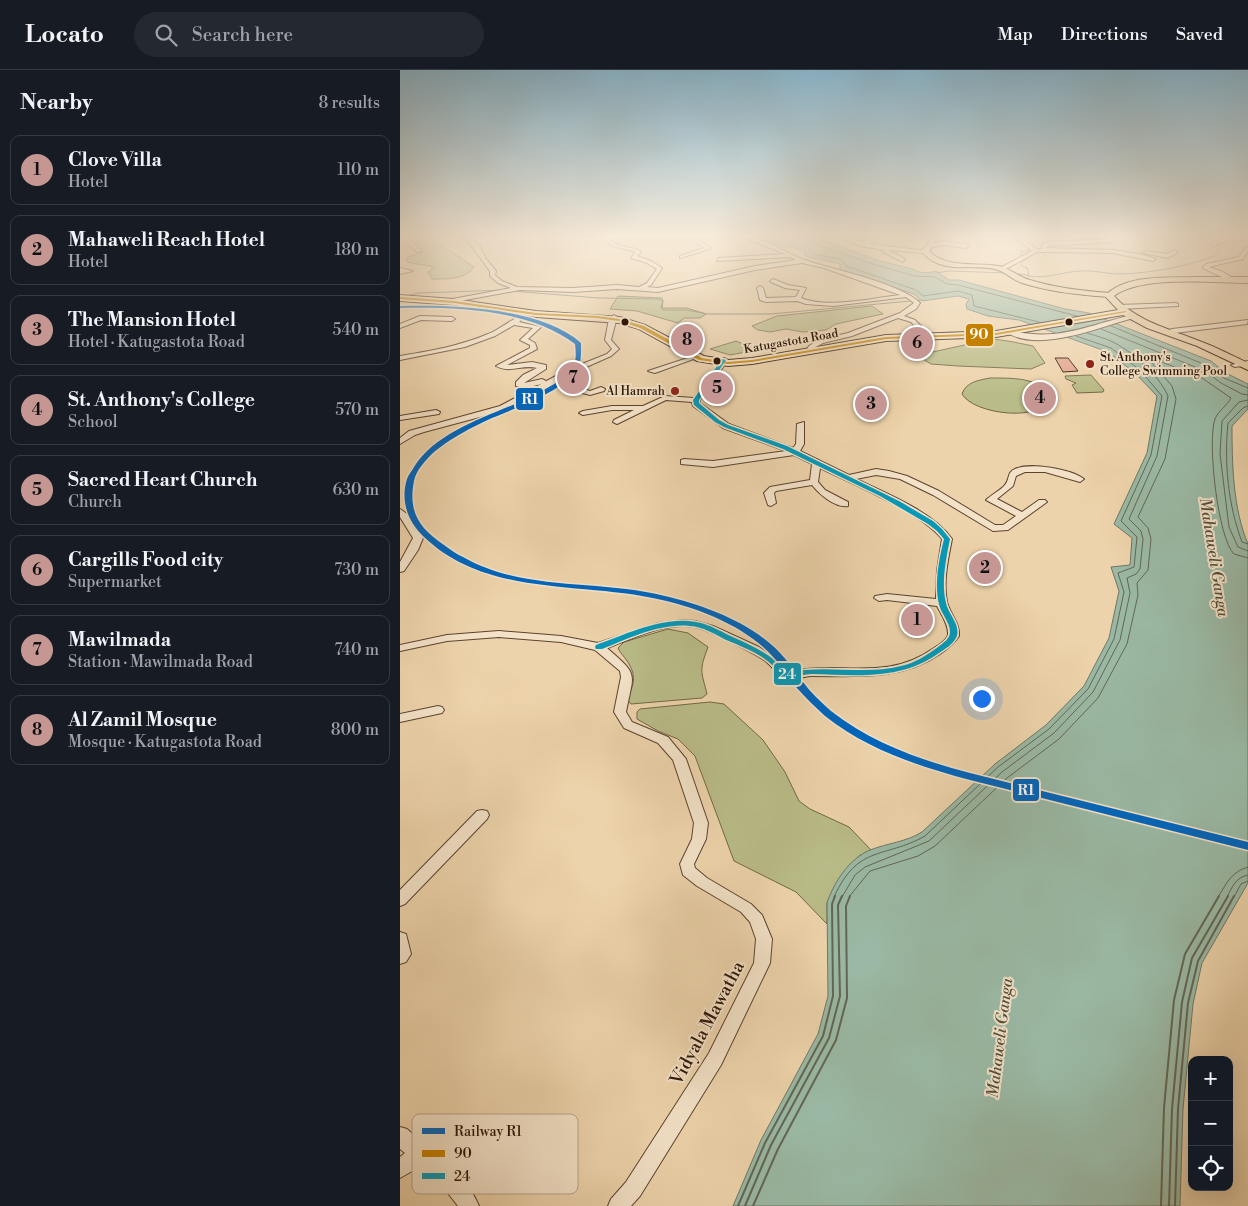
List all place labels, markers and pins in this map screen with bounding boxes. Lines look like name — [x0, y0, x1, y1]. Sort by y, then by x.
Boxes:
unlabelled marker — [620, 317, 630, 327]
unlabelled marker — [1064, 317, 1074, 327]
pin: 8 — [671, 321, 703, 359]
pin: 6 — [901, 324, 933, 362]
place label: St. Anthony's College Swimming Pool — [1100, 350, 1227, 379]
unlabelled marker — [712, 356, 722, 366]
marker: St. Anthony's College Swimming Pool — [1084, 358, 1096, 370]
pin: 7 — [557, 359, 589, 397]
pin: 5 — [701, 369, 733, 407]
pin: 4 — [1024, 379, 1056, 417]
place label: Al Hamrah — [605, 384, 665, 399]
marker: Al Hamrah — [669, 385, 681, 397]
pin: 3 — [855, 385, 887, 423]
pin: 2 — [969, 549, 1001, 587]
pin: 1 — [901, 601, 933, 639]

